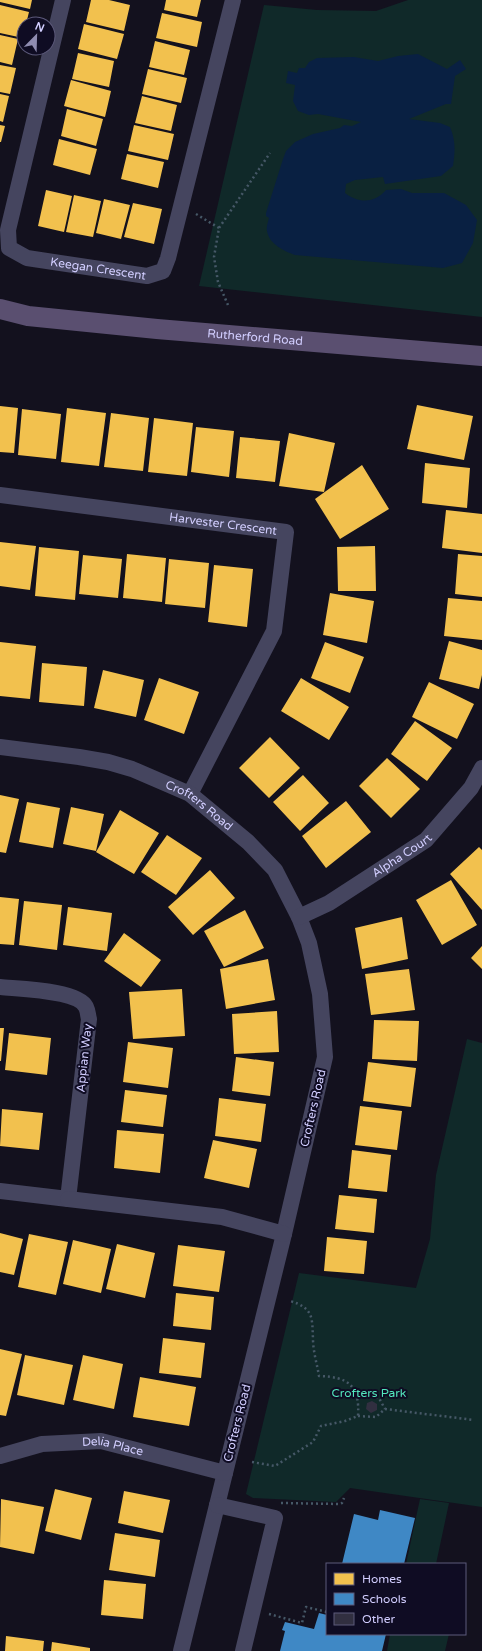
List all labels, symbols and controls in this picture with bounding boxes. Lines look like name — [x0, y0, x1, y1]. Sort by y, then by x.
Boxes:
north arrow — [16, 16, 56, 56]
text: N — [33, 20, 46, 35]
street label: Keegan Crescent — [49, 255, 147, 283]
street label: Rutherford Road — [207, 326, 304, 348]
street label: Harvester Crescent — [168, 510, 278, 538]
street label: Crofters Road — [163, 777, 236, 833]
street label: Alpha Court — [369, 831, 435, 880]
street label: Appian Way — [73, 1022, 95, 1093]
street label: Crofters Road — [297, 1068, 329, 1148]
street label: Crofters Road — [221, 1383, 253, 1463]
park label: Crofters Park — [332, 1386, 407, 1400]
street label: Delia Place — [82, 1434, 145, 1459]
legend — [326, 1563, 466, 1635]
text: Homes — [362, 1572, 402, 1586]
text: Schools — [362, 1592, 407, 1606]
text: Other — [362, 1612, 395, 1626]

